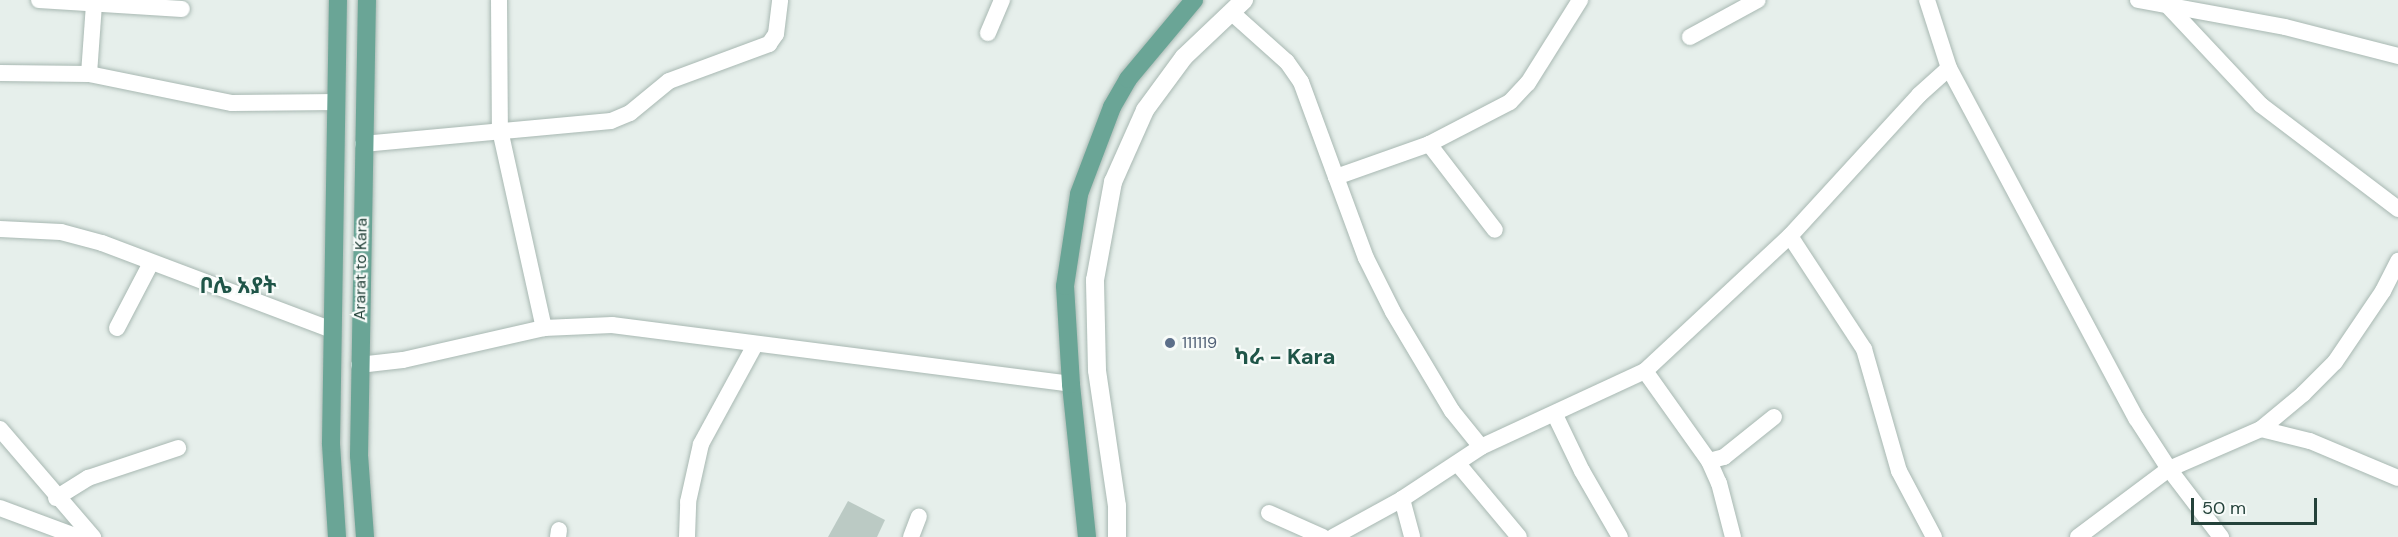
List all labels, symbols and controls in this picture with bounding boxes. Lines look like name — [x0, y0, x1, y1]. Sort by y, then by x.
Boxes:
street label: Ararat to Kara — [351, 218, 371, 320]
district label: ቦሌ አያት — [199, 273, 277, 299]
place label: 111119 — [1182, 333, 1217, 353]
marker: 111119 — [1163, 336, 1177, 350]
district label: ካራ - Kara — [1235, 344, 1335, 370]
scale bar — [2194, 486, 2320, 524]
text: 50 m — [2202, 496, 2246, 520]

